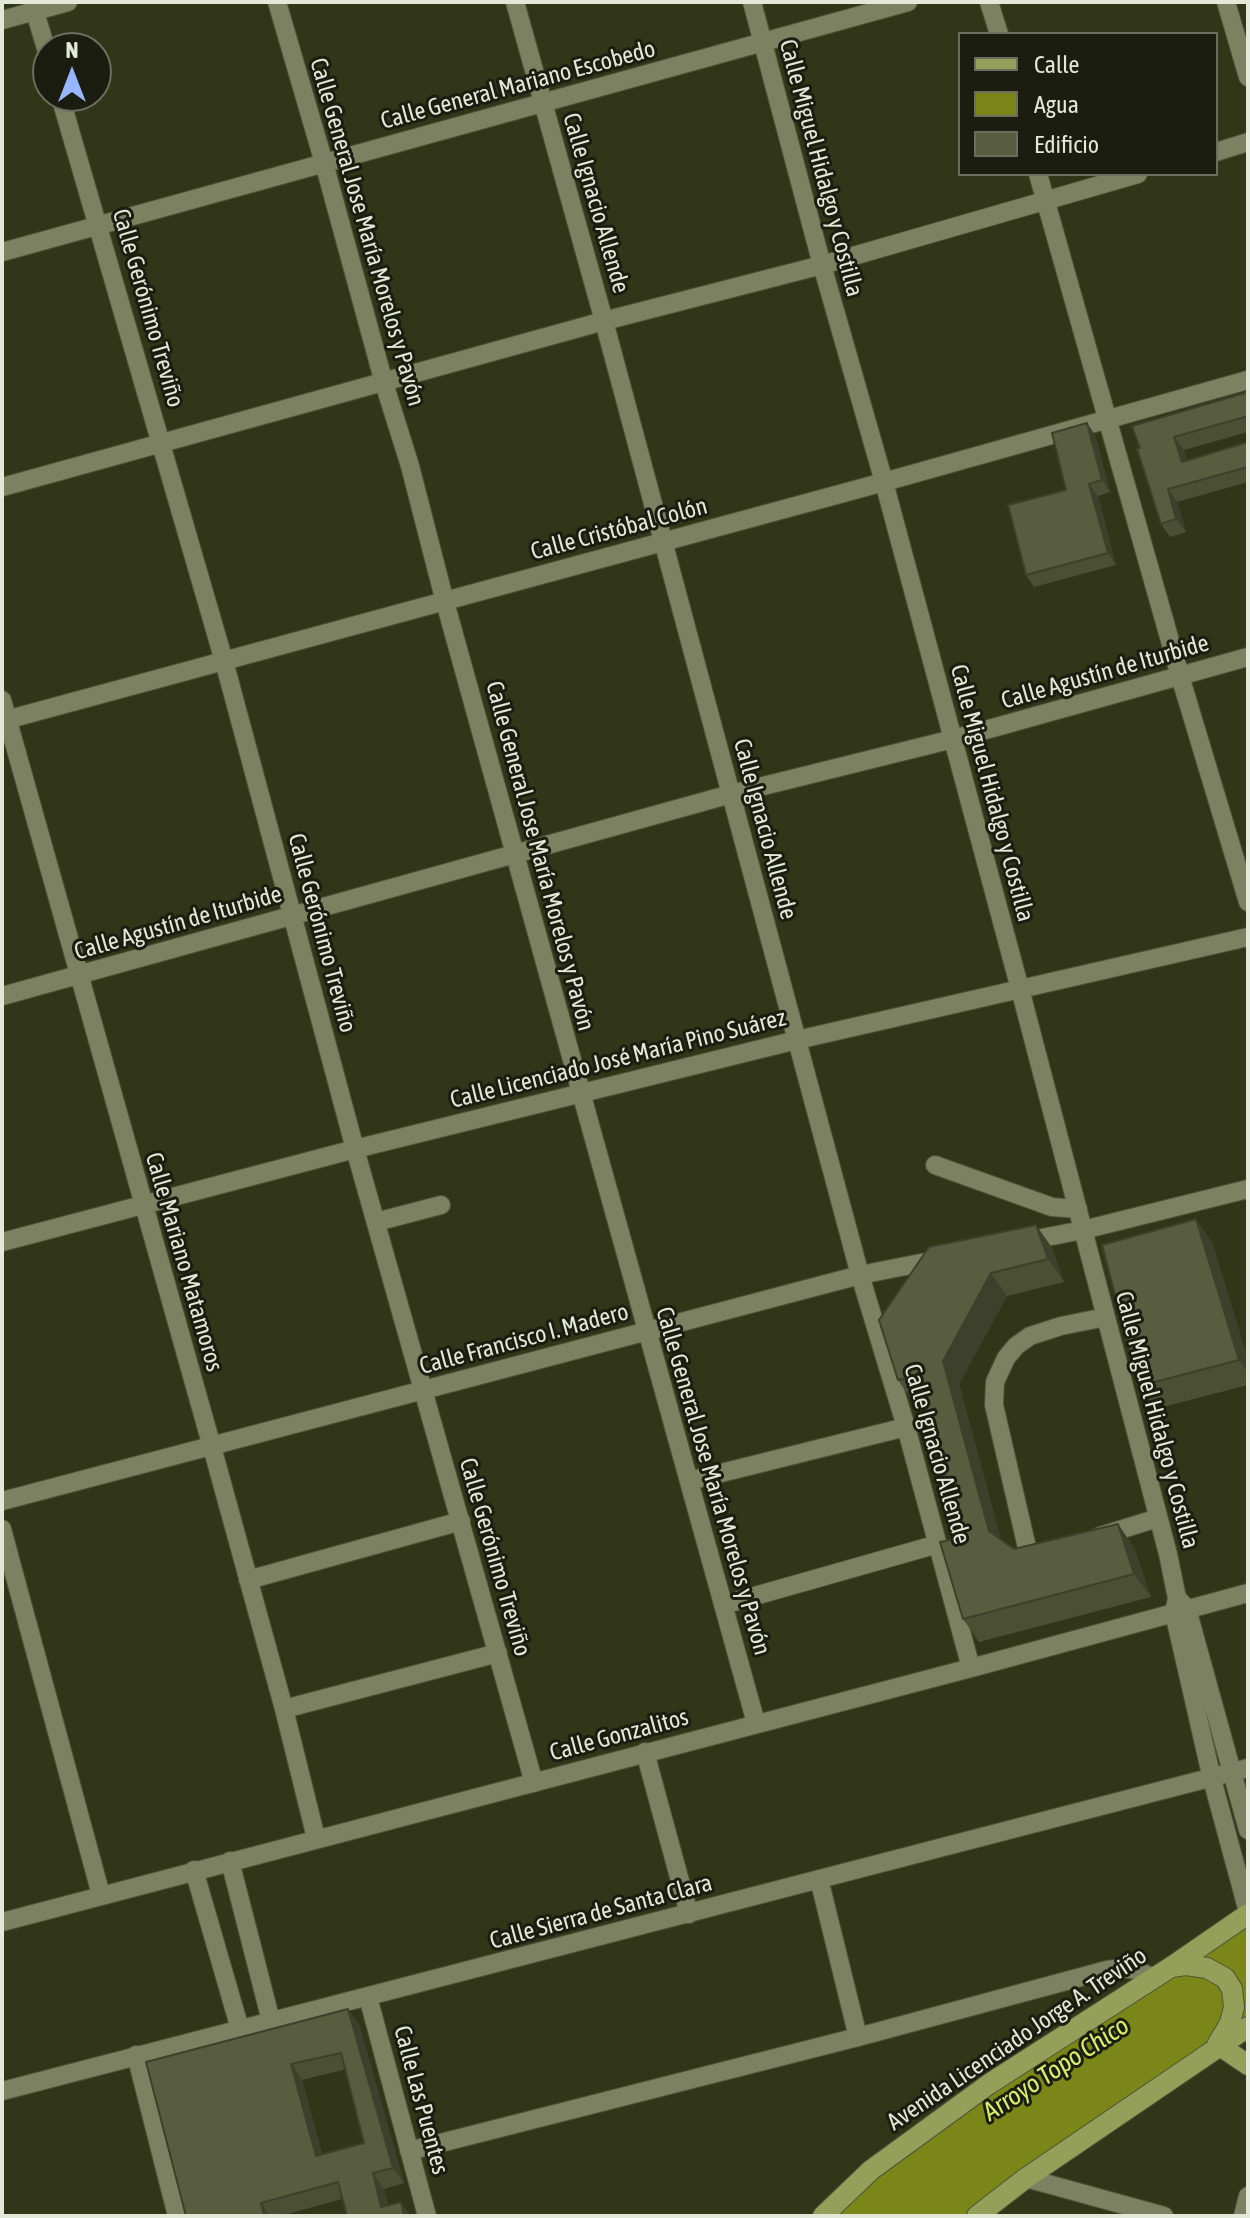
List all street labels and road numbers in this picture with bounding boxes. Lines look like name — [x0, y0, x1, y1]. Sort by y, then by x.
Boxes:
street label: Calle General Mariano Escobedo — [378, 34, 658, 136]
street label: Calle Miguel Hidalgo y Costilla — [773, 36, 869, 300]
street label: Calle General Jose María Morelos y Pavón — [303, 55, 431, 409]
street label: Calle Ignacio Allende — [557, 110, 635, 296]
street label: Calle Gerónimo Treviño — [106, 206, 190, 410]
street label: Calle Cristóbal Colón — [527, 492, 711, 566]
street label: Calle Agustín de Iturbide — [998, 629, 1212, 715]
street label: Calle Miguel Hidalgo y Costilla — [944, 661, 1040, 925]
street label: Calle General Jose María Morelos y Pavón — [479, 678, 601, 1034]
street label: Calle Ignacio Allende — [727, 735, 803, 923]
street label: Calle Gerónimo Treviño — [282, 830, 362, 1036]
street label: Calle Agustín de Iturbide — [71, 880, 285, 966]
street label: Calle Licenciado José María Pino Suárez — [447, 1003, 789, 1115]
street label: Calle Mariano Matamoros — [139, 1149, 229, 1375]
street label: Calle Miguel Hidalgo y Costilla — [1109, 1288, 1205, 1552]
street label: Calle Francisco I. Madero — [416, 1297, 632, 1381]
street label: Calle General Jose María Morelos y Pavón — [649, 1304, 777, 1658]
street label: Calle Ignacio Allende — [898, 1361, 976, 1547]
street label: Calle Gerónimo Treviño — [453, 1455, 537, 1659]
street label: Calle Gonzalitos — [547, 1703, 691, 1767]
street label: Calle Sierra de Santa Clara — [487, 1868, 715, 1956]
street label: Avenida Licenciado Jorge A. Treviño — [882, 1941, 1152, 2137]
street label: Calle Las Puentes — [387, 2022, 455, 2178]

